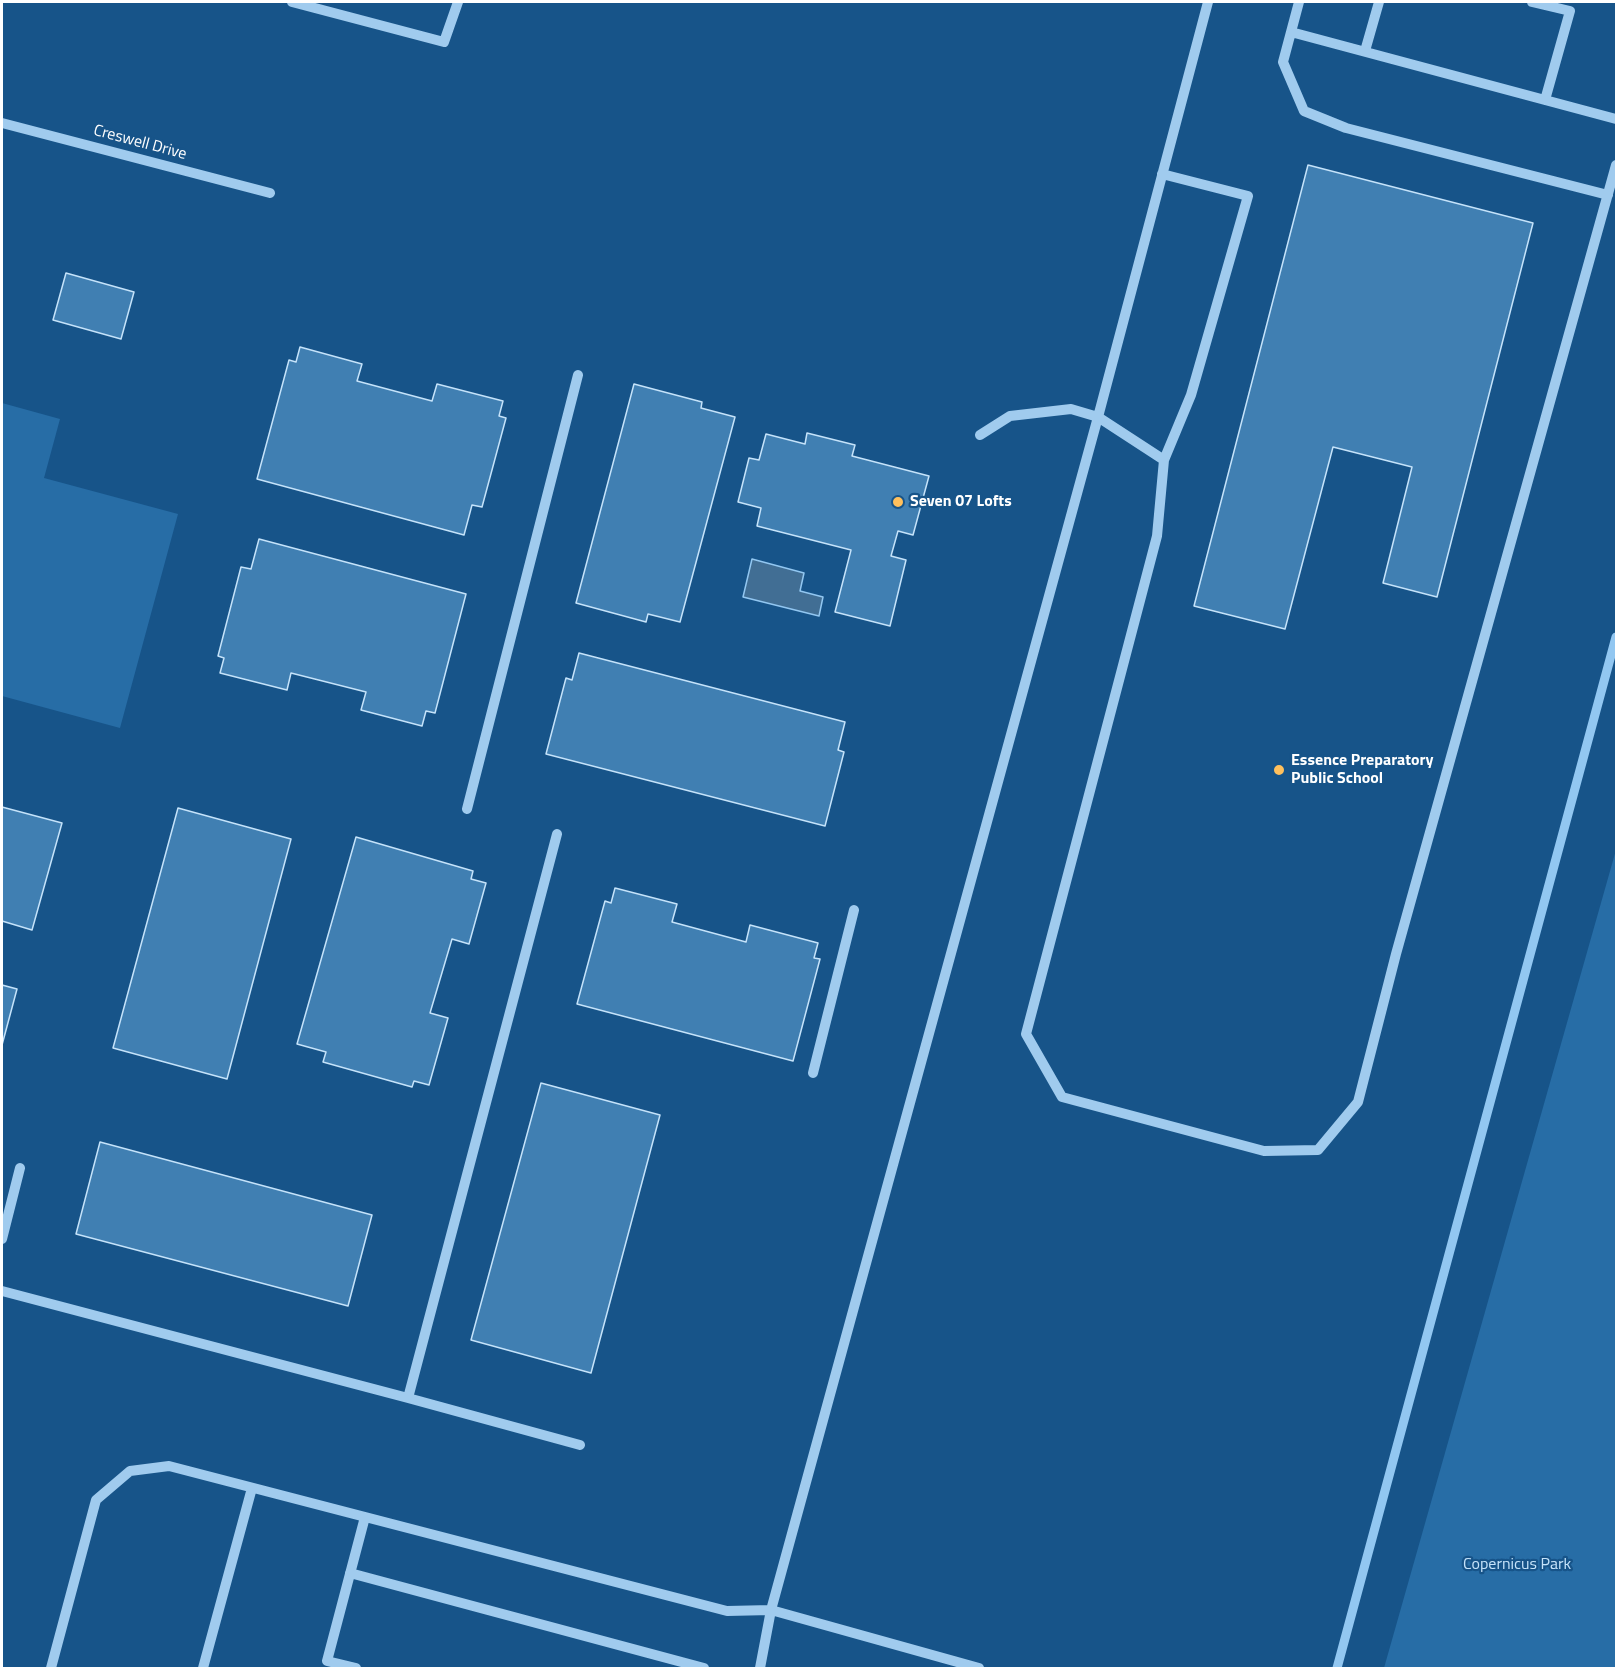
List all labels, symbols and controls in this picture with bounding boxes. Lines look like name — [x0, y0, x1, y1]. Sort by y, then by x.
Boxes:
street label: Creswell Drive — [91, 121, 189, 165]
place label: Seven 07 Lofts — [910, 492, 1012, 512]
marker: Seven 07 Lofts — [891, 495, 905, 509]
place label: Essence Preparatory Public School — [1291, 751, 1434, 789]
marker: Essence Preparatory Public School — [1272, 763, 1286, 777]
park label: Copernicus Park — [1463, 1555, 1571, 1575]

